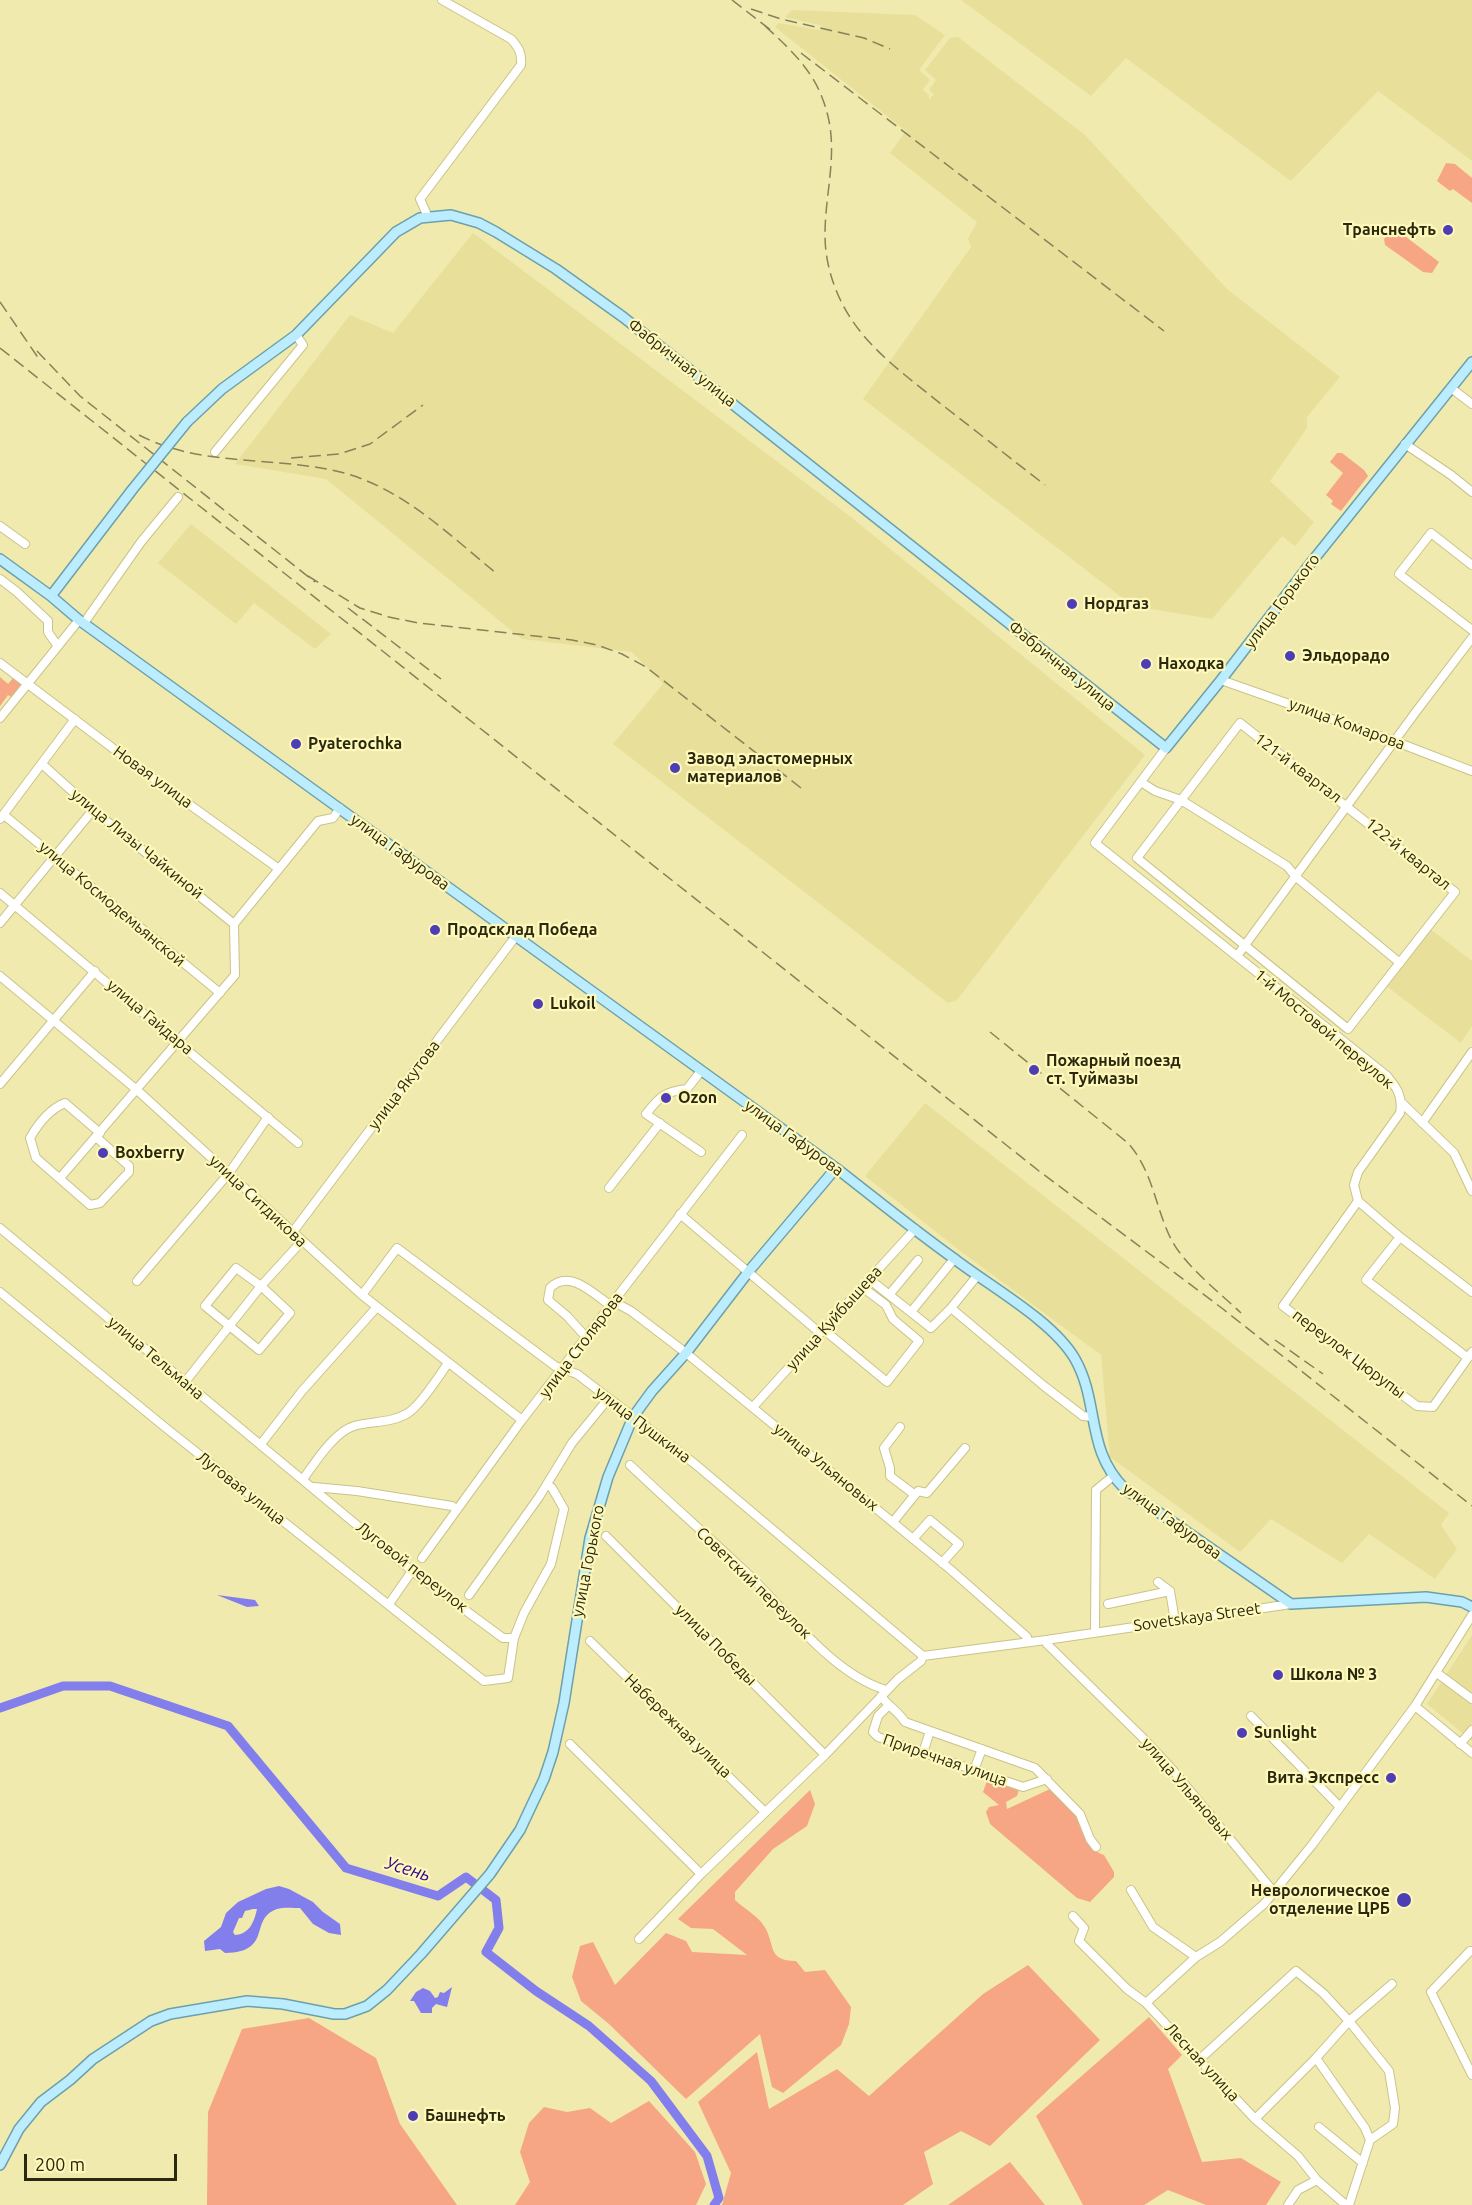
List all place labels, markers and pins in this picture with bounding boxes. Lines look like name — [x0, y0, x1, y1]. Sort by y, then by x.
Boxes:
place label: Транснефть — [1343, 220, 1436, 240]
marker: Транснефть — [1441, 223, 1455, 237]
place label: Нордгаз — [1084, 594, 1149, 614]
marker: Нордгаз — [1065, 597, 1079, 611]
place label: Эльдорадо — [1302, 646, 1390, 666]
marker: Эльдорадо — [1283, 649, 1297, 663]
place label: Находка — [1158, 654, 1224, 674]
marker: Находка — [1139, 657, 1153, 671]
place label: Pyaterochka — [308, 734, 402, 754]
marker: Pyaterochka — [289, 737, 303, 751]
place label: Завод эластомерных материалов — [687, 749, 853, 787]
marker: Завод эластомерных материалов — [668, 761, 682, 775]
place label: Продсклад Победа — [447, 920, 597, 940]
marker: Продсклад Победа — [428, 923, 442, 937]
place label: Lukoil — [550, 994, 596, 1014]
marker: Lukoil — [531, 997, 545, 1011]
place label: Пожарный поезд ст. Туймазы — [1046, 1051, 1181, 1089]
marker: Пожарный поезд ст. Туймазы — [1027, 1063, 1041, 1077]
place label: Ozon — [678, 1088, 717, 1108]
marker: Ozon — [659, 1091, 673, 1105]
place label: Boxberry — [115, 1143, 185, 1163]
marker: Boxberry — [96, 1146, 110, 1160]
place label: Школа № 3 — [1290, 1665, 1377, 1685]
marker: Школа № 3 — [1271, 1668, 1285, 1682]
place label: Sunlight — [1254, 1723, 1317, 1743]
marker: Sunlight — [1235, 1726, 1249, 1740]
place label: Вита Экспресс — [1267, 1768, 1379, 1788]
marker: Вита Экспресс — [1384, 1771, 1398, 1785]
place label: Неврологическое отделение ЦРБ — [1251, 1881, 1390, 1919]
marker: Неврологическое отделение ЦРБ — [1395, 1891, 1413, 1909]
place label: Башнефть — [425, 2106, 506, 2126]
marker: Башнефть — [406, 2109, 420, 2123]

